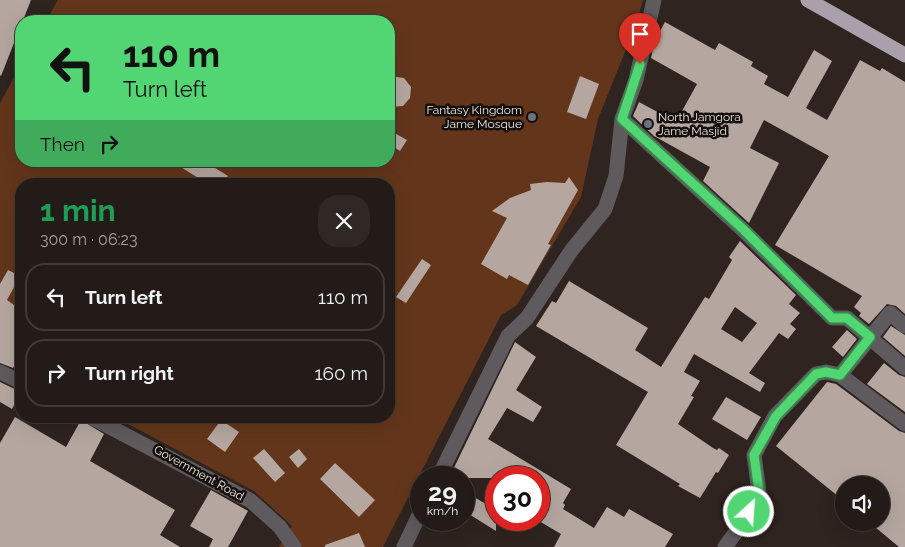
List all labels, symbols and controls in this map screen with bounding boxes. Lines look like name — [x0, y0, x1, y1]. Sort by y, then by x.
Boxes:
pin — [619, 13, 661, 64]
icon: arrive — [626, 20, 654, 48]
text: 110 m — [123, 34, 220, 75]
icon: left — [40, 35, 105, 100]
text: Turn left — [123, 76, 207, 102]
place label: Fantasy Kingdom Jame Mosque — [426, 103, 522, 131]
place label: North Jamgora Jame Masjid — [658, 110, 741, 138]
marker: Fantasy Kingdom Jame Mosque — [526, 111, 538, 123]
marker: North Jamgora Jame Masjid — [642, 118, 654, 130]
icon: right — [95, 130, 123, 158]
text: Then — [40, 133, 85, 155]
text: 1 min — [40, 193, 116, 228]
button: close — [318, 195, 370, 247]
text: 300 m · 06:23 — [40, 230, 137, 249]
icon: left — [42, 283, 70, 311]
text: Turn left — [85, 286, 162, 308]
text: 110 m — [318, 286, 368, 308]
icon: right — [42, 359, 70, 387]
text: Turn right — [85, 362, 174, 384]
text: 160 m — [314, 362, 368, 384]
street label: Government Road — [152, 442, 246, 504]
speed limit sign: 30 — [485, 466, 550, 531]
map controls — [835, 476, 890, 531]
button: sound — [835, 476, 890, 531]
text: 29 — [428, 477, 457, 507]
position arrow — [722, 485, 774, 537]
text: km/h — [427, 504, 458, 518]

